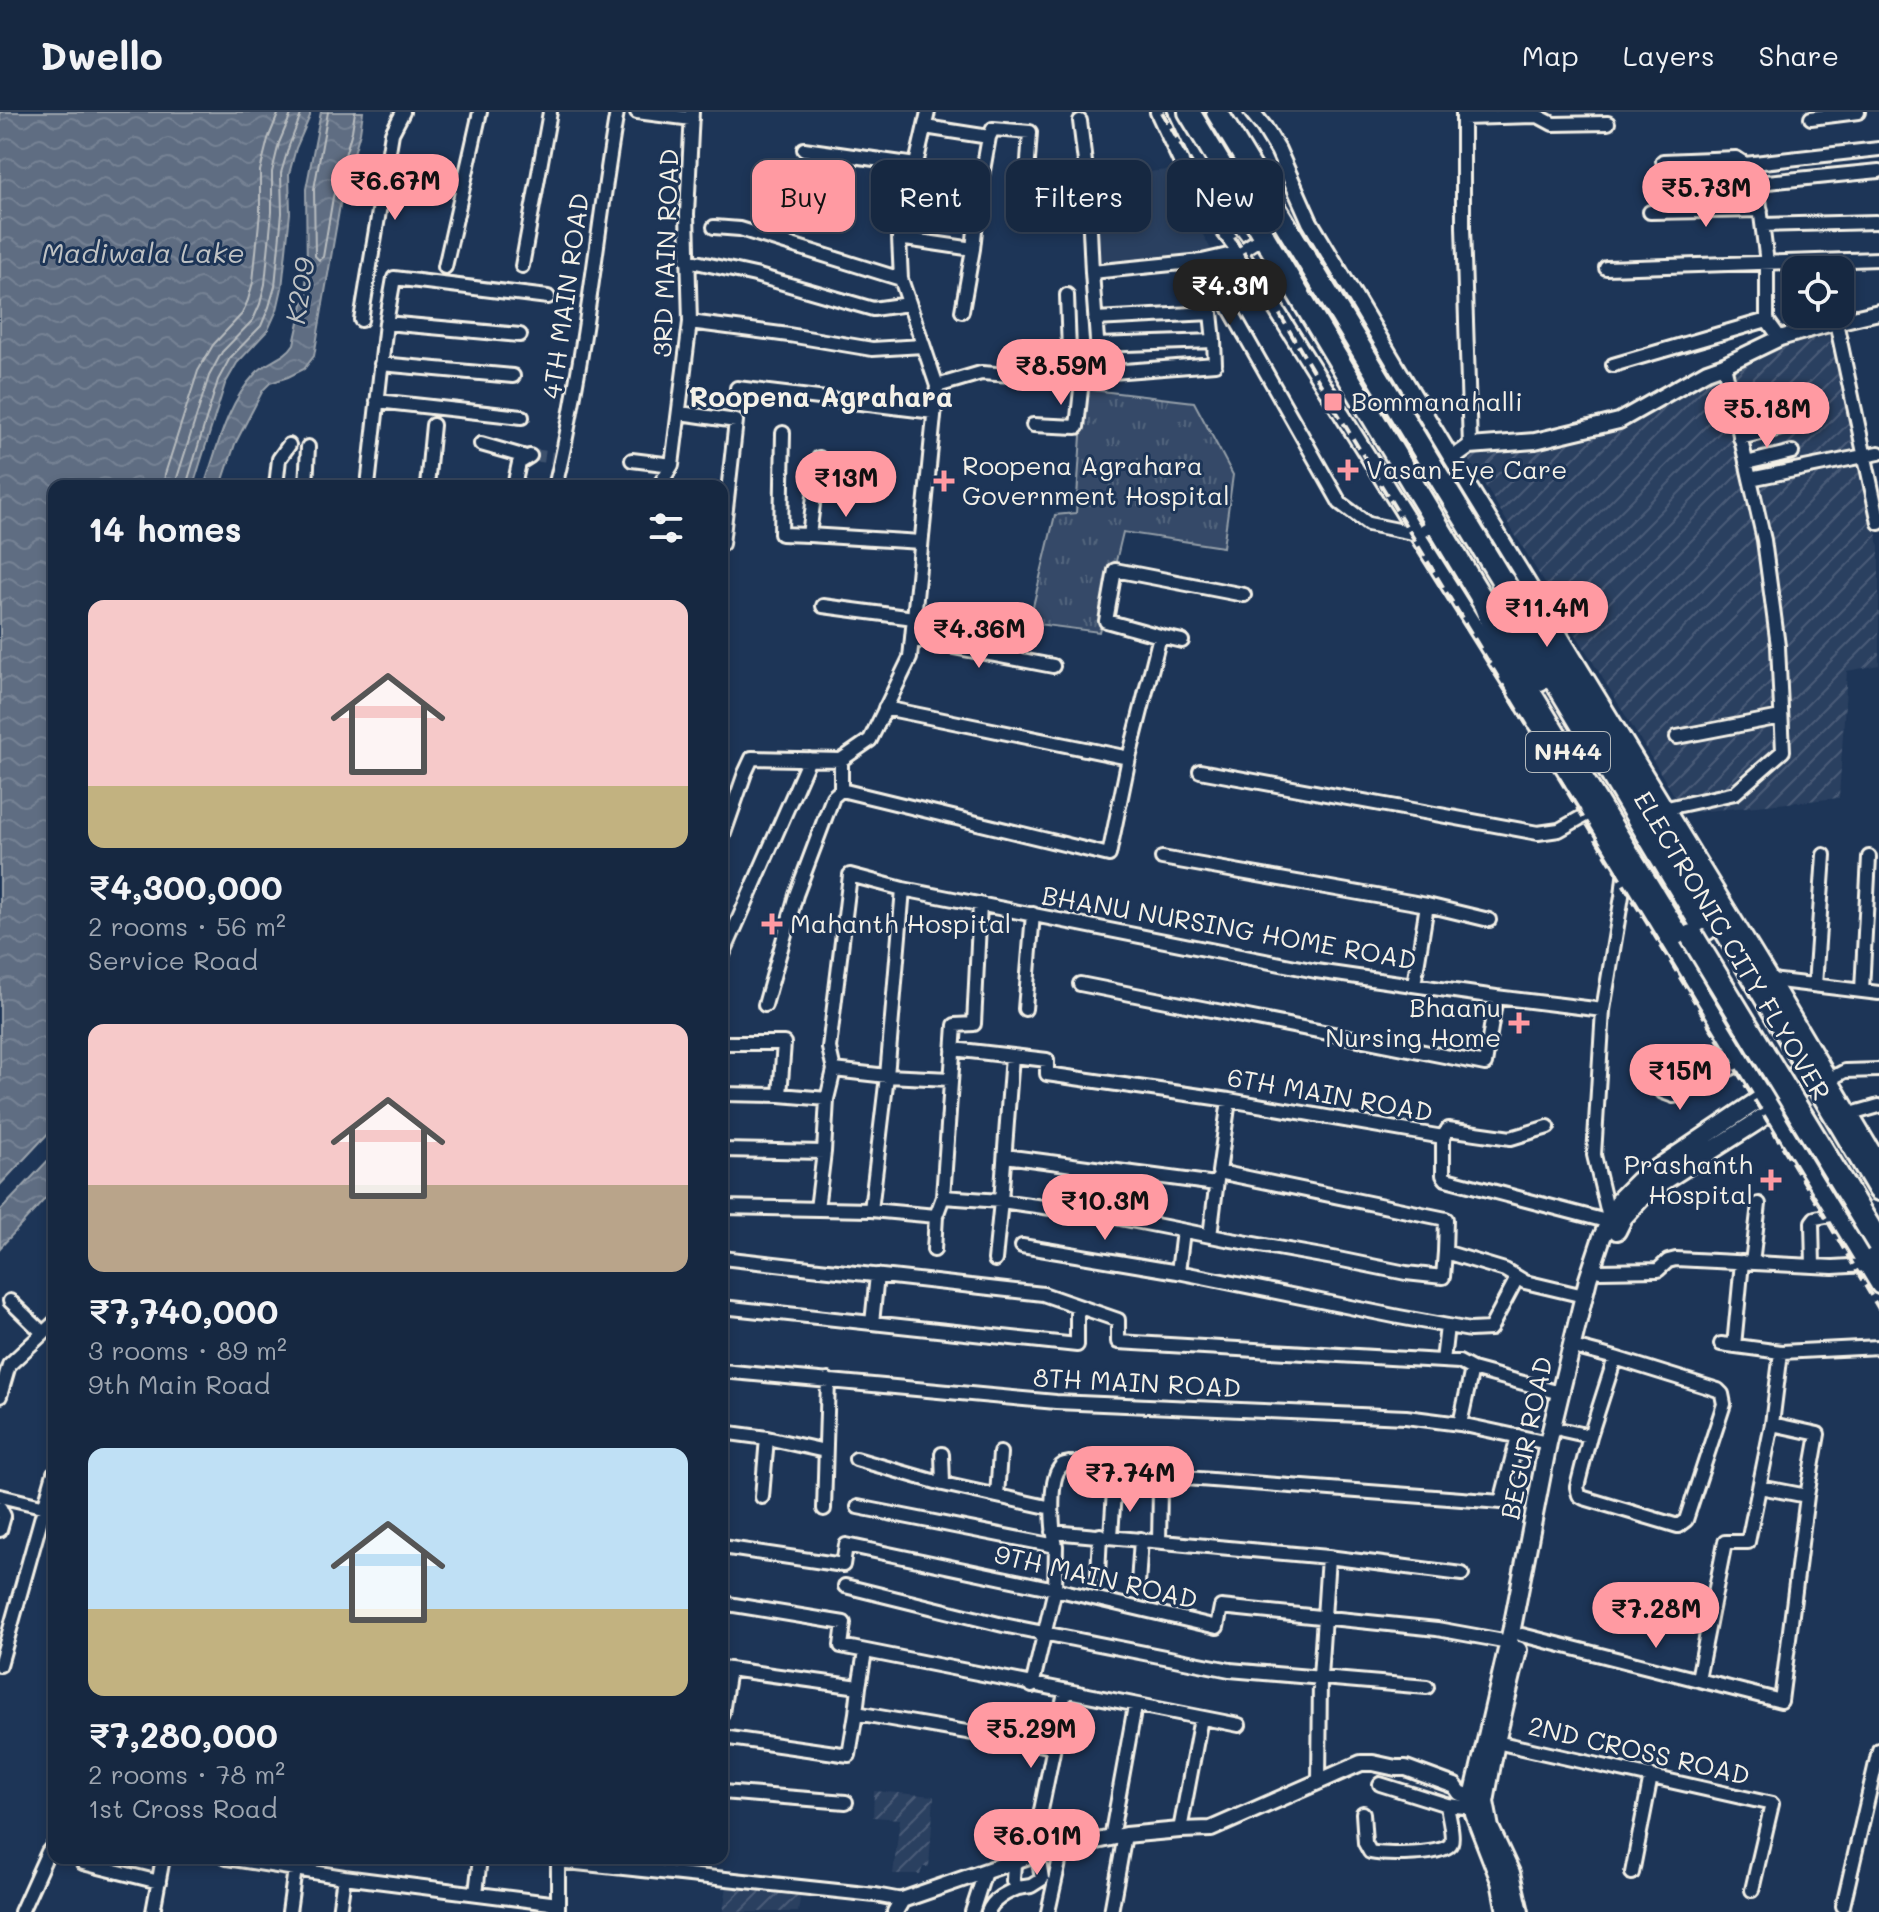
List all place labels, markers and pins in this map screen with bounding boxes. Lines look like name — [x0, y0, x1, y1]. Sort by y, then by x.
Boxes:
pin: ₹6.67M — [330, 154, 460, 222]
pin: ₹5.73M — [1641, 161, 1771, 229]
pin: ₹4.3M — [1174, 259, 1286, 327]
pin: ₹8.59M — [996, 339, 1126, 407]
pin: ₹5.18M — [1702, 382, 1832, 450]
place label: Bommanahalli — [1351, 384, 1523, 418]
marker: Bommanahalli — [1322, 391, 1344, 413]
place label: Roopena Agrahara Government Hospital — [962, 448, 1230, 512]
pin: ₹13M — [799, 451, 893, 519]
place label: Vasan Eye Care — [1366, 452, 1567, 486]
marker: Vasan Eye Care — [1337, 459, 1359, 481]
marker: Roopena Agrahara Government Hospital — [933, 470, 955, 492]
pin: ₹11.4M — [1482, 581, 1612, 649]
pin: ₹4.36M — [914, 602, 1044, 670]
place label: Mahanth Hospital — [790, 906, 1011, 940]
marker: Mahanth Hospital — [761, 913, 783, 935]
place label: Bhaanu Nursing Home — [1325, 990, 1501, 1054]
marker: Bhaanu Nursing Home — [1508, 1012, 1530, 1034]
pin: ₹15M — [1633, 1044, 1727, 1112]
place label: Prashanth Hospital — [1624, 1147, 1753, 1211]
marker: Prashanth Hospital — [1760, 1169, 1782, 1191]
pin: ₹10.3M — [1040, 1174, 1170, 1242]
pin: ₹7.74M — [1065, 1446, 1195, 1514]
pin: ₹7.28M — [1591, 1582, 1721, 1650]
pin: ₹5.29M — [966, 1702, 1096, 1770]
pin: ₹6.01M — [972, 1809, 1102, 1877]

